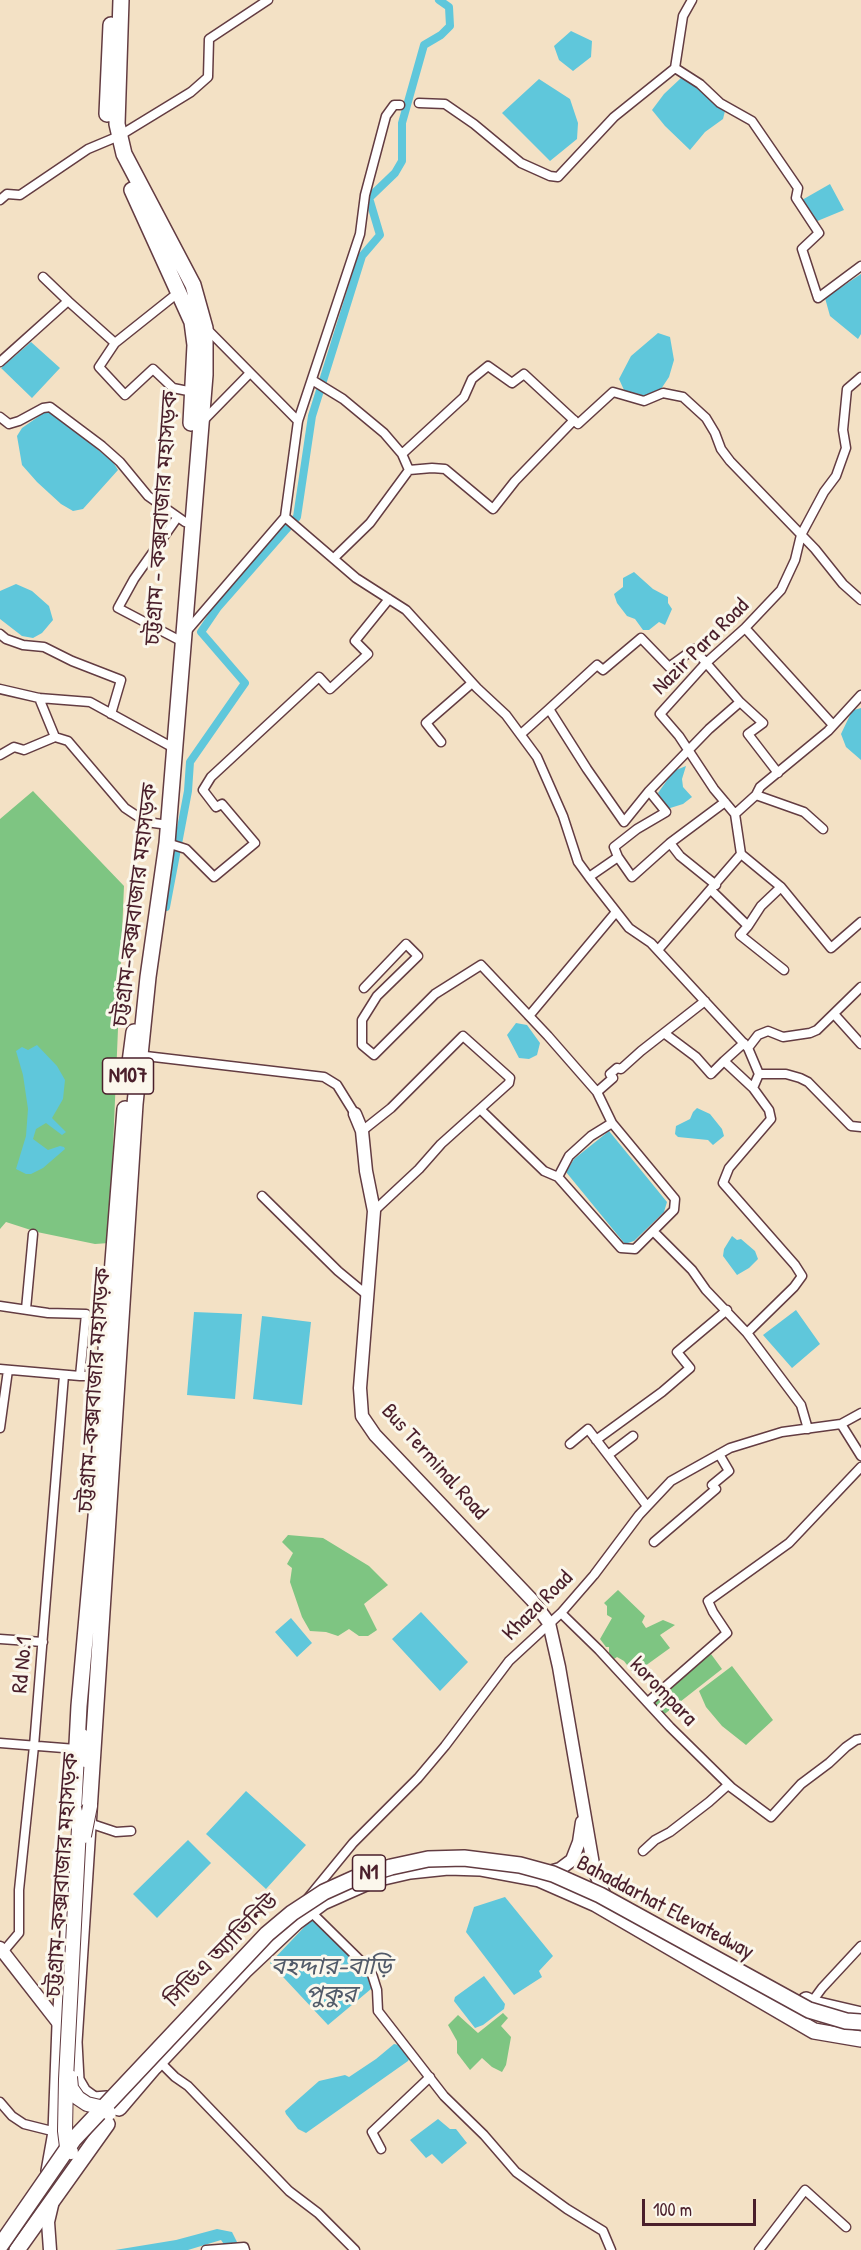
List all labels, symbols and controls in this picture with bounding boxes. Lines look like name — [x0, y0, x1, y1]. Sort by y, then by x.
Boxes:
street label: চট্টগ্রাম - কক্সবাজার মহাসড়ক — [140, 390, 184, 646]
street label: Nazir Para Road — [647, 593, 755, 701]
street label: চট্টগ্রাম-কক্সবাজার মহাসড়ক — [108, 782, 164, 1028]
road number: N107 — [102, 1058, 154, 1094]
street label: চট্টগ্রাম-কক্সবাজার মহাসড়ক — [73, 1267, 117, 1513]
street label: Bus Terminal Road — [375, 1399, 493, 1525]
street label: Khaza Road — [497, 1565, 579, 1647]
street label: Rd No.1 — [7, 1636, 39, 1694]
street label: korompara — [624, 1652, 702, 1732]
street label: চট্টগ্রাম-কক্সবাজার মহাসড়ক — [41, 1752, 85, 1998]
street label: Bahaddarhat Elevatedway — [572, 1850, 758, 1966]
road number: N1 — [352, 1855, 386, 1891]
street label: সিডিএ অ্যাভিনিউ — [160, 1889, 284, 2013]
water label: বহদ্দার-বাড়ি পুকুর — [270, 1954, 392, 2010]
scale bar — [645, 2187, 759, 2225]
text: 100 m — [653, 2197, 692, 2222]

